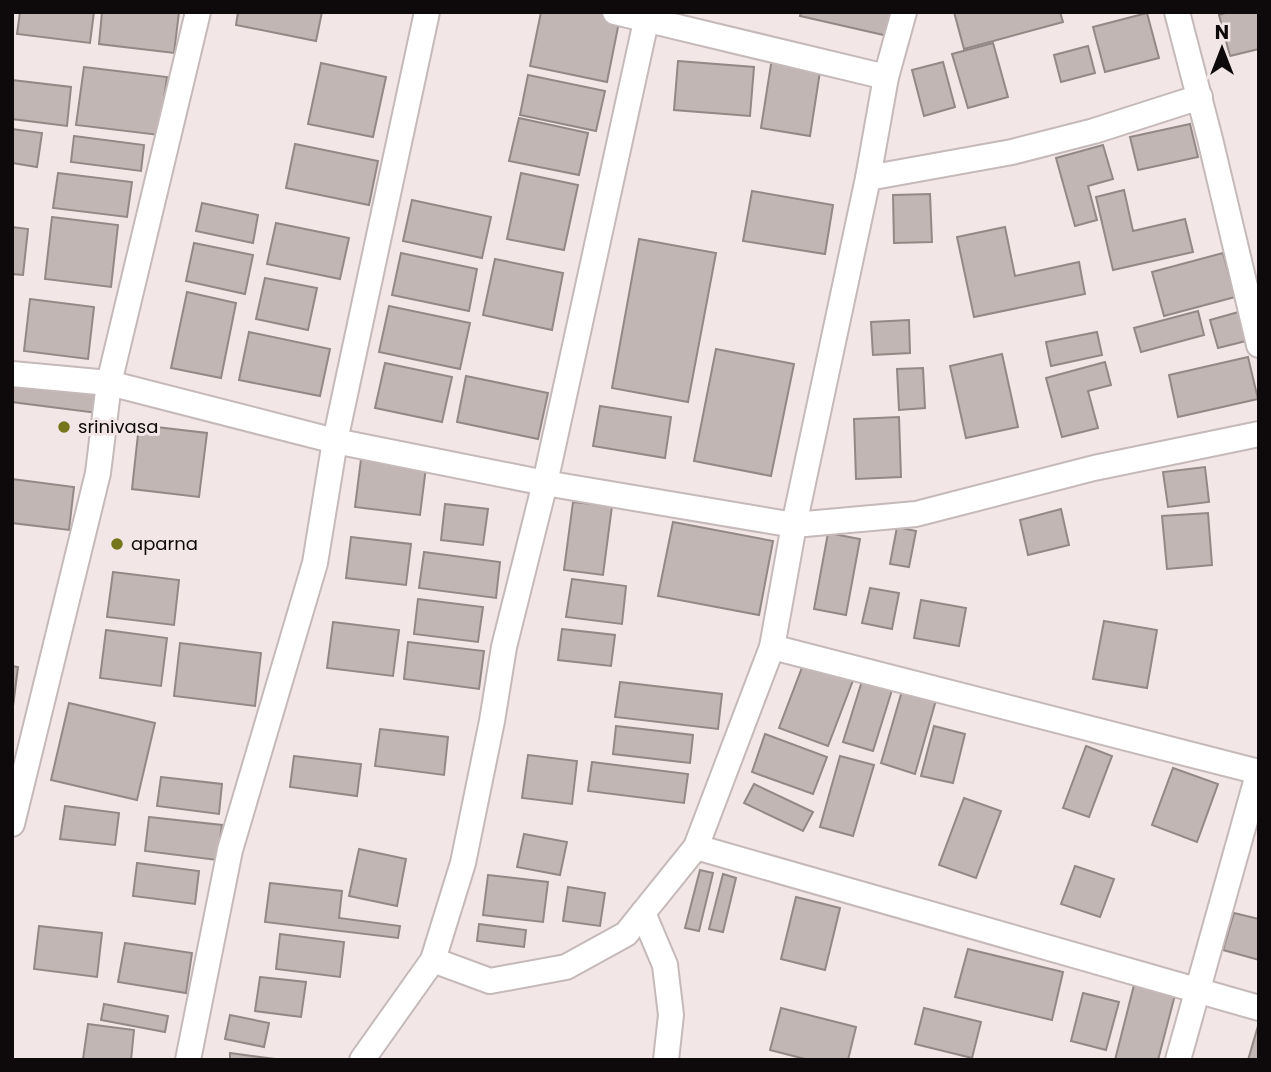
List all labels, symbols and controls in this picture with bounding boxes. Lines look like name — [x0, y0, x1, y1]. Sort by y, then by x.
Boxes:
north arrow — [1187, 14, 1257, 84]
text: N — [1215, 19, 1229, 46]
place label: srinivasa — [78, 414, 158, 439]
marker: srinivasa — [56, 419, 72, 435]
place label: aparna — [131, 531, 198, 556]
marker: aparna — [109, 536, 125, 552]

